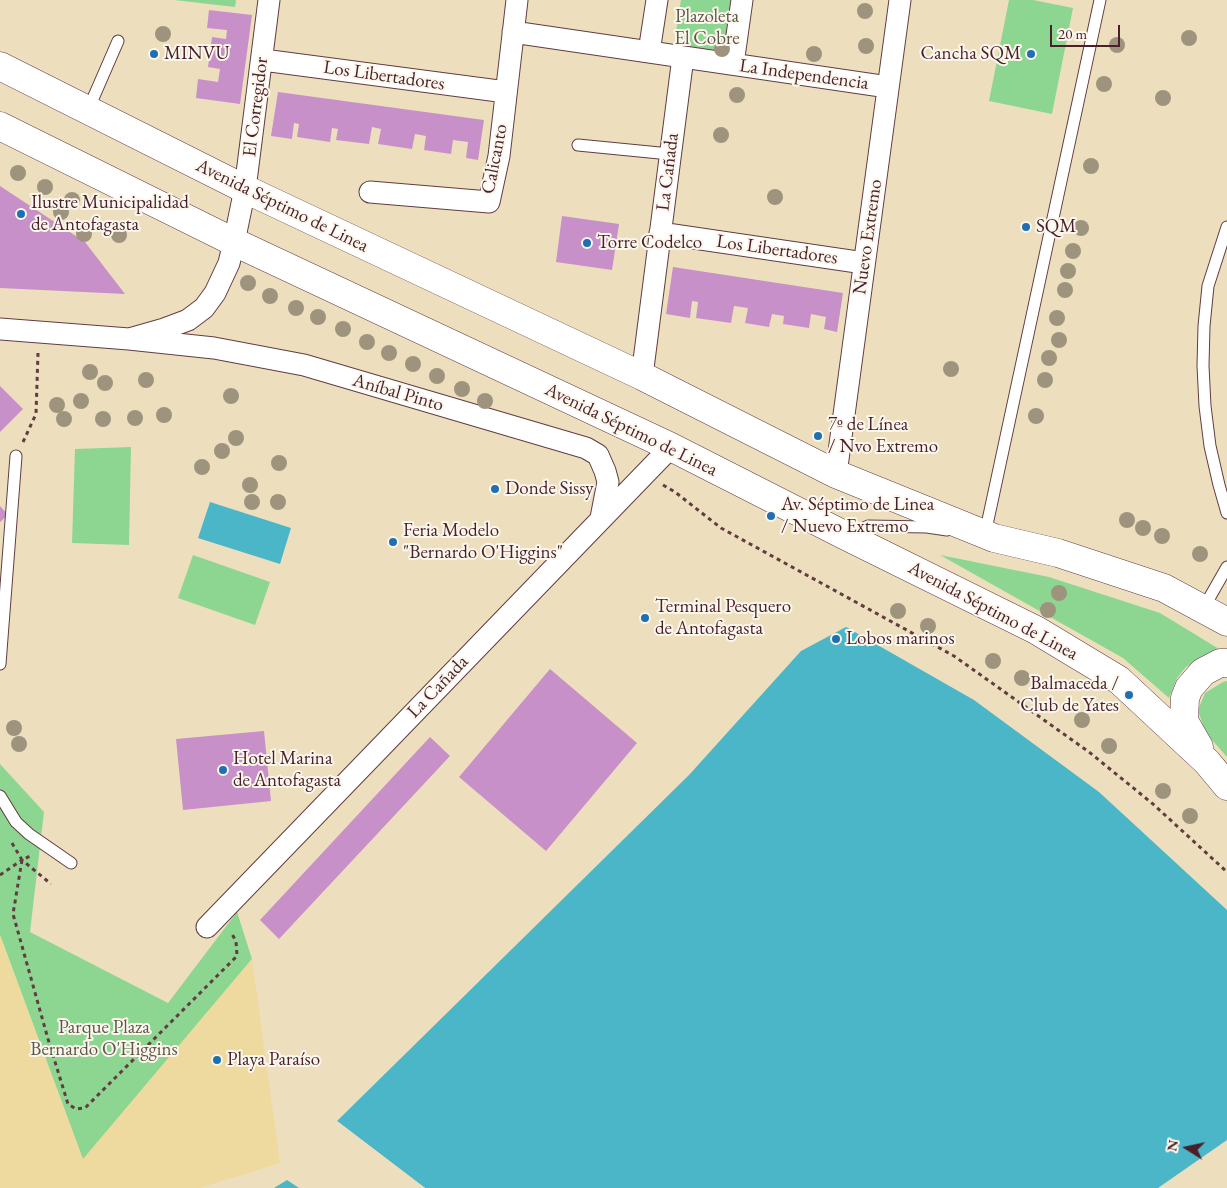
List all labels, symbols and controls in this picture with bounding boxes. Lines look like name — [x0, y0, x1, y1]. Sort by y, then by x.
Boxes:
park label: Plazoleta El Cobre — [674, 6, 740, 50]
scale bar — [1052, 15, 1122, 47]
text: 20 m — [1058, 24, 1087, 43]
place label: MINVU — [164, 43, 229, 65]
place label: Cancha SQM — [921, 43, 1021, 65]
marker: MINVU — [148, 48, 160, 60]
marker: Cancha SQM — [1025, 48, 1037, 60]
street label: La Independencia — [738, 55, 870, 95]
street label: El Corregidor — [239, 56, 273, 158]
street label: Los Libertadores — [322, 56, 446, 96]
street label: Calicanto — [477, 122, 513, 196]
street label: La Cañada — [652, 132, 684, 212]
street label: Avenida Séptimo de Linea — [192, 154, 372, 258]
street label: Nuevo Extremo — [849, 178, 887, 296]
place label: Ilustre Municipalidad de Antofagasta — [31, 192, 189, 236]
marker: Ilustre Municipalidad de Antofagasta — [15, 208, 27, 220]
place label: SQM — [1036, 216, 1076, 238]
marker: SQM — [1020, 221, 1032, 233]
street label: Los Libertadores — [715, 230, 839, 270]
place label: Torre Codelco — [597, 232, 702, 254]
marker: Torre Codelco — [581, 237, 593, 249]
street label: Aníbal Pinto — [350, 369, 446, 417]
street label: Avenida Séptimo de Linea — [541, 378, 721, 482]
place label: 7º de Línea / Nvo Extremo — [828, 414, 938, 458]
marker: 7º de Línea / Nvo Extremo — [812, 430, 824, 442]
place label: Donde Sissy — [505, 478, 593, 500]
marker: Donde Sissy — [489, 483, 501, 495]
place label: Av. Séptimo de Linea / Nuevo Extremo — [781, 494, 934, 538]
marker: Av. Séptimo de Linea / Nuevo Extremo — [765, 510, 777, 522]
place label: Feria Modelo "Bernardo O'Higgins" — [403, 520, 563, 564]
marker: Feria Modelo "Bernardo O'Higgins" — [387, 536, 399, 548]
street label: Avenida Séptimo de Linea — [904, 557, 1082, 665]
place label: Terminal Pesquero de Antofagasta — [655, 596, 791, 640]
marker: Terminal Pesquero de Antofagasta — [639, 612, 651, 624]
place label: Lobos marinos — [846, 628, 955, 650]
marker: Lobos marinos — [830, 633, 842, 645]
street label: La Cañada — [403, 651, 473, 723]
place label: Balmaceda / Club de Yates — [1020, 673, 1119, 717]
marker: Balmaceda / Club de Yates — [1123, 689, 1135, 701]
place label: Hotel Marina de Antofagasta — [233, 748, 341, 792]
marker: Hotel Marina de Antofagasta — [217, 764, 229, 776]
park label: Parque Plaza Bernardo O'Higgins — [30, 1017, 178, 1061]
place label: Playa Paraíso — [227, 1049, 320, 1071]
marker: Playa Paraíso — [211, 1054, 223, 1066]
north arrow — [1162, 1123, 1212, 1173]
text: N — [1162, 1138, 1182, 1153]

